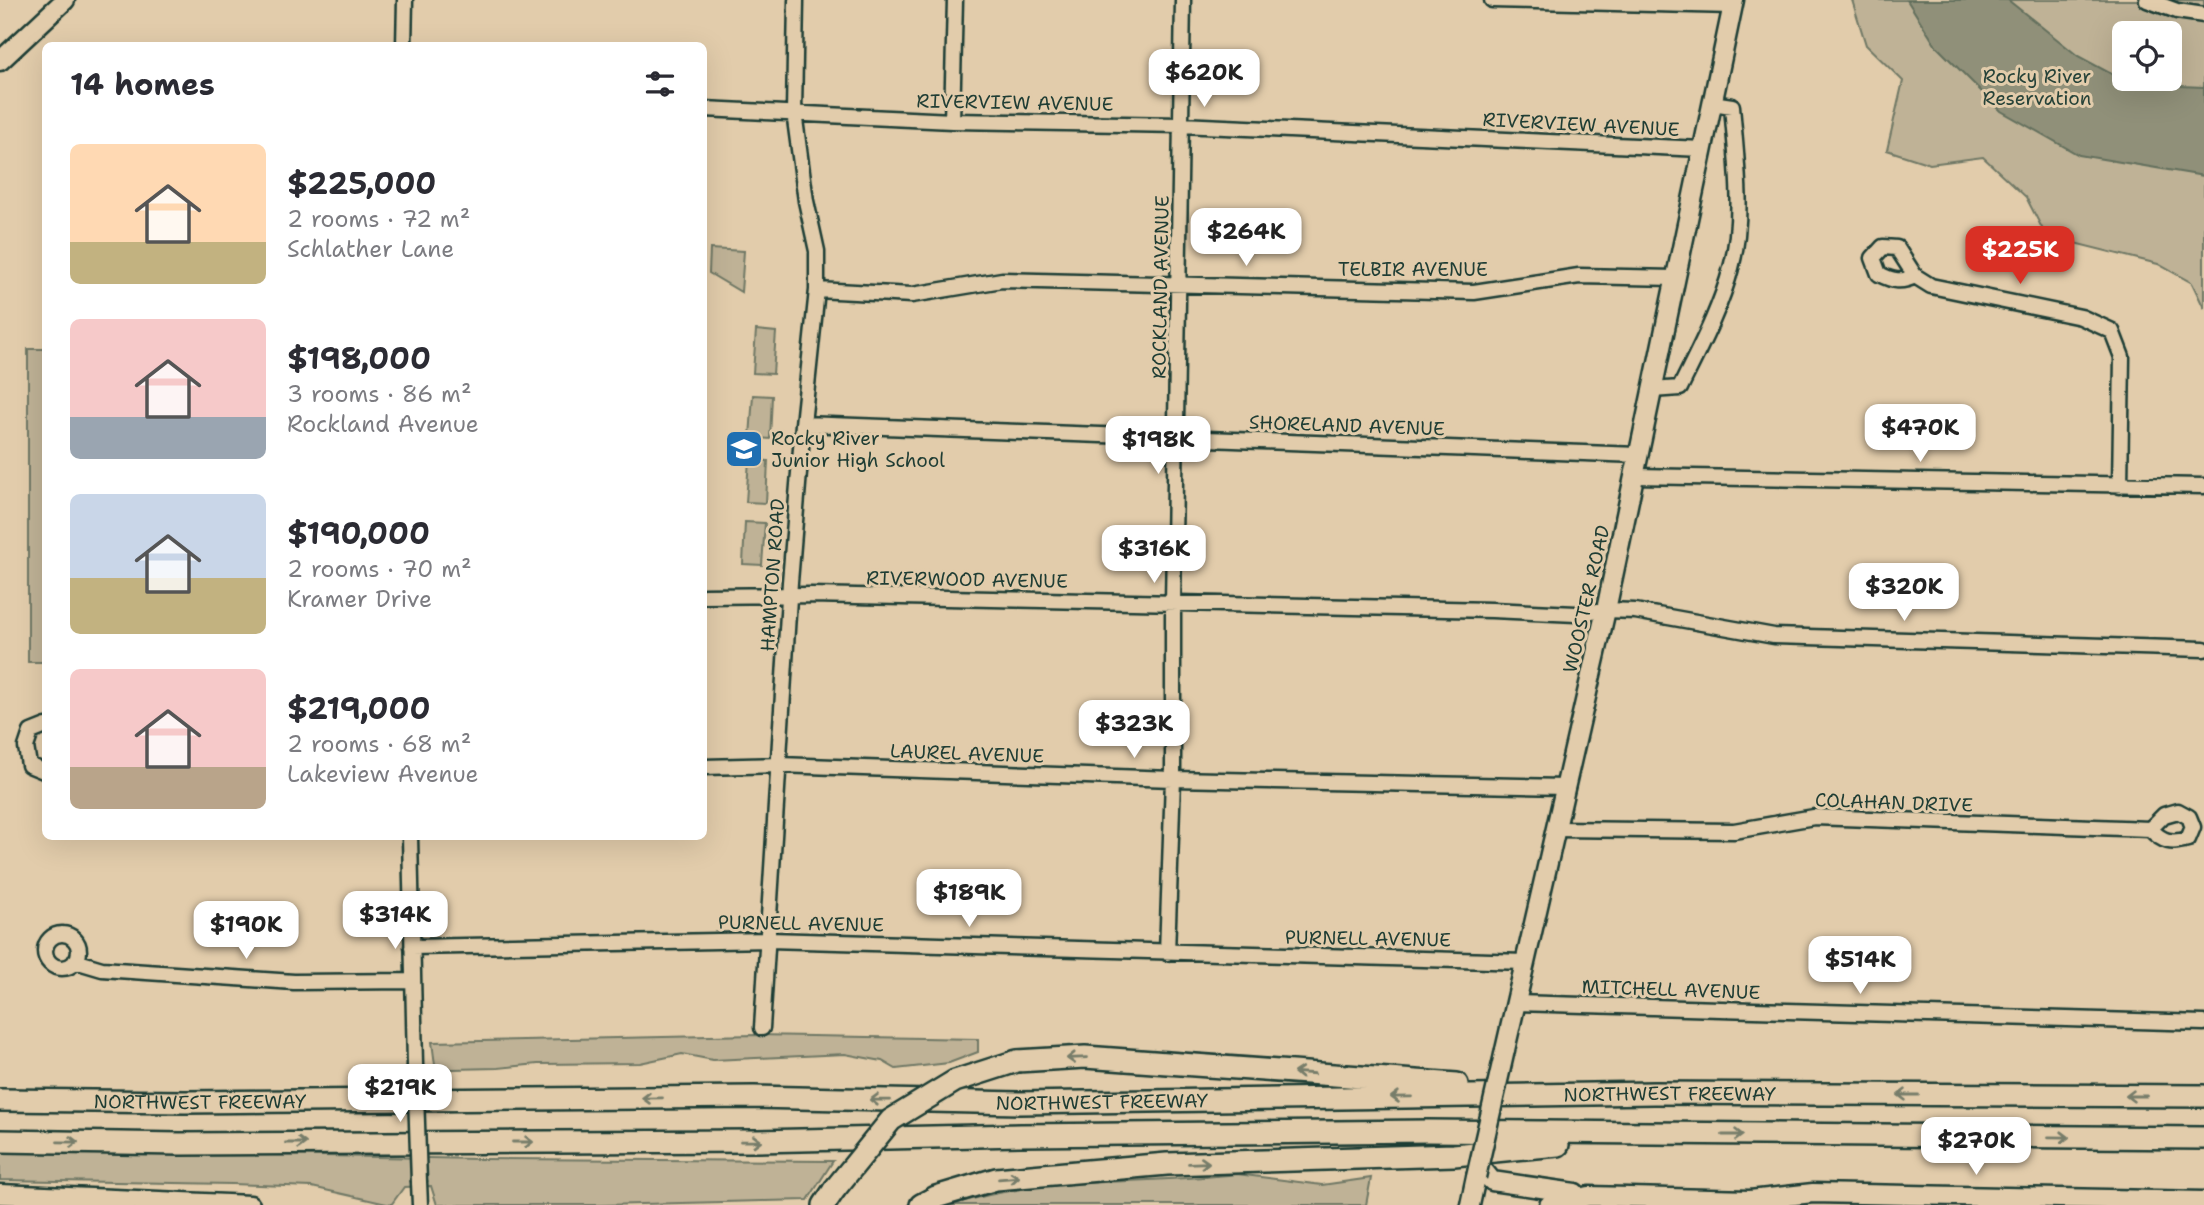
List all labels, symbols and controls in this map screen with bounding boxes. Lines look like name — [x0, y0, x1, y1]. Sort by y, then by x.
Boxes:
map controls — [2112, 21, 2182, 91]
button: locate — [2112, 21, 2182, 91]
pin: $620K — [1155, 50, 1253, 109]
text: $620K — [1165, 57, 1243, 87]
text: 14 homes — [70, 64, 215, 105]
park label: Rocky River Reservation — [1983, 64, 2091, 111]
icon: filters — [641, 65, 679, 103]
street label: RIVERVIEW AVENUE — [916, 88, 1114, 117]
street label: RIVERVIEW AVENUE — [1482, 107, 1680, 142]
text: $225,000 — [287, 163, 436, 204]
icon: home — [126, 172, 210, 256]
street label: ROCKLAND AVENUE — [1146, 195, 1175, 379]
text: 2 rooms · 72 m² — [287, 204, 470, 234]
pin: $264K — [1197, 208, 1295, 268]
text: $264K — [1207, 216, 1285, 246]
pin: $225K — [1971, 226, 2069, 286]
text: Schlather Lane — [287, 234, 454, 264]
text: $225K — [1981, 234, 2059, 264]
street label: TELBIR AVENUE — [1338, 257, 1488, 282]
text: $198,000 — [287, 338, 431, 379]
icon: home — [126, 347, 210, 431]
text: 3 rooms · 86 m² — [287, 379, 472, 409]
pin: $470K — [1871, 405, 1969, 464]
text: Rockland Avenue — [287, 409, 479, 439]
street label: SHORELAND AVENUE — [1249, 410, 1445, 441]
text: $470K — [1881, 412, 1959, 442]
pin: $198K — [1109, 416, 1207, 476]
text: $198K — [1122, 424, 1195, 454]
place label: Rocky River Junior High School — [771, 426, 945, 473]
school or university icon: Rocky River Junior High School — [723, 428, 765, 470]
street label: HAMPTON ROAD — [755, 498, 790, 652]
text: $190,000 — [287, 513, 430, 554]
icon: home — [126, 522, 210, 606]
street label: WOOSTER ROAD — [1557, 523, 1616, 675]
pin: $316K — [1105, 526, 1203, 585]
text: $316K — [1118, 533, 1190, 563]
text: 2 rooms · 70 m² — [287, 554, 472, 584]
pin: $320K — [1855, 564, 1953, 623]
street label: RIVERWOOD AVENUE — [866, 565, 1068, 594]
text: $320K — [1865, 571, 1943, 601]
text: Kramer Drive — [287, 584, 432, 614]
text: $219,000 — [287, 688, 430, 729]
icon: home — [126, 697, 210, 781]
pin: $323K — [1085, 700, 1183, 760]
text: $323K — [1095, 708, 1173, 738]
text: 2 rooms · 68 m² — [287, 729, 471, 759]
street label: LAUREL AVENUE — [889, 738, 1045, 769]
text: Lakeview Avenue — [287, 759, 479, 789]
street label: COLAHAN DRIVE — [1815, 787, 1974, 818]
pin: $189K — [920, 870, 1018, 929]
text: $189K — [933, 877, 1005, 907]
pin: $314K — [346, 892, 444, 951]
text: $314K — [359, 899, 431, 929]
pin: $190K — [197, 902, 295, 961]
text: $190K — [210, 909, 282, 939]
street label: PURNELL AVENUE — [718, 910, 884, 937]
street label: PURNELL AVENUE — [1285, 925, 1451, 952]
pin: $514K — [1811, 936, 1909, 996]
text: $514K — [1824, 944, 1896, 974]
street label: MITCHELL AVENUE — [1581, 974, 1761, 1005]
one-way arrow — [1066, 1051, 1089, 1064]
pin: $219K — [351, 1064, 449, 1124]
one-way arrow — [1293, 1066, 1315, 1079]
text: $219K — [364, 1072, 436, 1102]
street label: NORTHWEST FREEWAY — [1563, 1081, 1777, 1107]
street label: NORTHWEST FREEWAY — [995, 1088, 1209, 1116]
one-way arrow — [1897, 1088, 1920, 1102]
street label: NORTHWEST FREEWAY — [94, 1089, 307, 1115]
one-way arrow — [2125, 1089, 2148, 1103]
one-way arrow — [1390, 1090, 1413, 1104]
one-way arrow — [641, 1091, 664, 1105]
one-way arrow — [868, 1093, 891, 1107]
pin: $270K — [1927, 1118, 2025, 1177]
text: $270K — [1937, 1125, 2015, 1155]
one-way arrow — [1722, 1128, 1745, 1142]
one-way arrow — [2047, 1130, 2070, 1144]
one-way arrow — [739, 1134, 762, 1148]
one-way arrow — [56, 1135, 79, 1149]
one-way arrow — [511, 1135, 534, 1149]
one-way arrow — [284, 1137, 307, 1150]
one-way arrow — [1187, 1156, 1210, 1169]
one-way arrow — [998, 1171, 1020, 1184]

